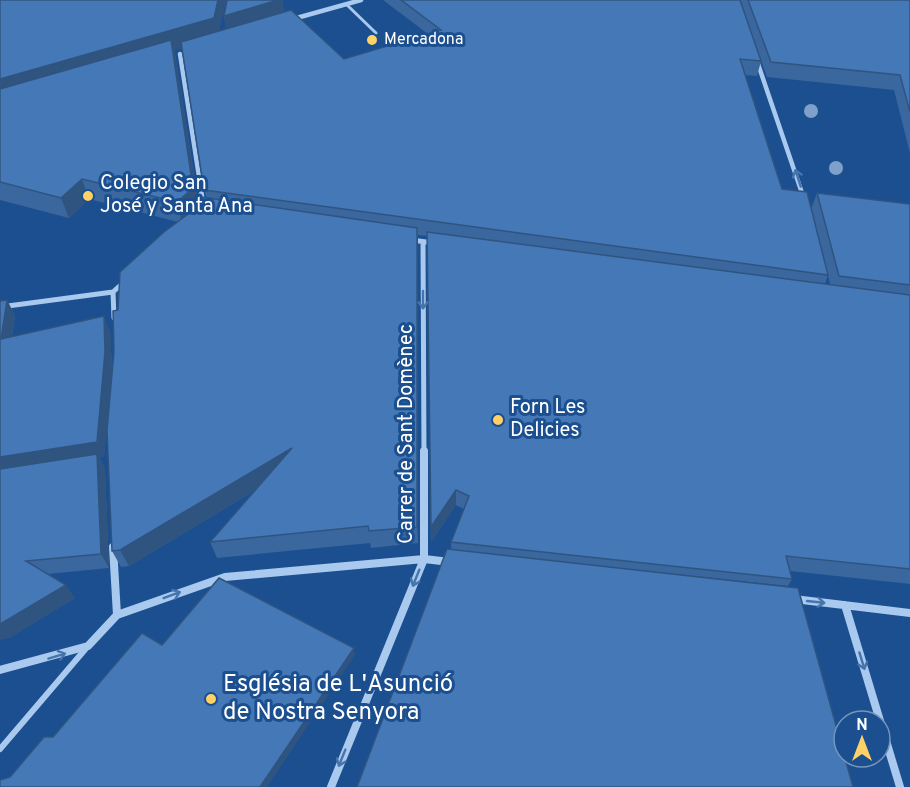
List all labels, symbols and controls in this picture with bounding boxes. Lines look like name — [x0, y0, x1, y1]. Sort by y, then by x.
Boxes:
place label: Mercadona — [384, 30, 463, 50]
marker: Mercadona — [365, 33, 379, 47]
one-way arrow — [792, 169, 803, 188]
place label: Colegio San José y Santa Ana — [100, 171, 253, 220]
marker: Colegio San José y Santa Ana — [81, 189, 95, 203]
one-way arrow — [417, 290, 429, 310]
street label: Carrer de Sant Domènec — [394, 324, 420, 544]
place label: Forn Les Delicies — [510, 395, 585, 444]
marker: Forn Les Delicies — [491, 413, 505, 427]
one-way arrow — [410, 568, 421, 587]
one-way arrow — [162, 589, 181, 600]
one-way arrow — [806, 597, 825, 608]
one-way arrow — [47, 650, 66, 661]
one-way arrow — [857, 651, 868, 670]
place label: Església de L'Asunció de Nostra Senyora — [223, 670, 453, 728]
marker: Església de L'Asunció de Nostra Senyora — [204, 692, 218, 706]
north arrow — [832, 709, 892, 769]
text: N — [856, 716, 868, 736]
one-way arrow — [336, 749, 347, 767]

